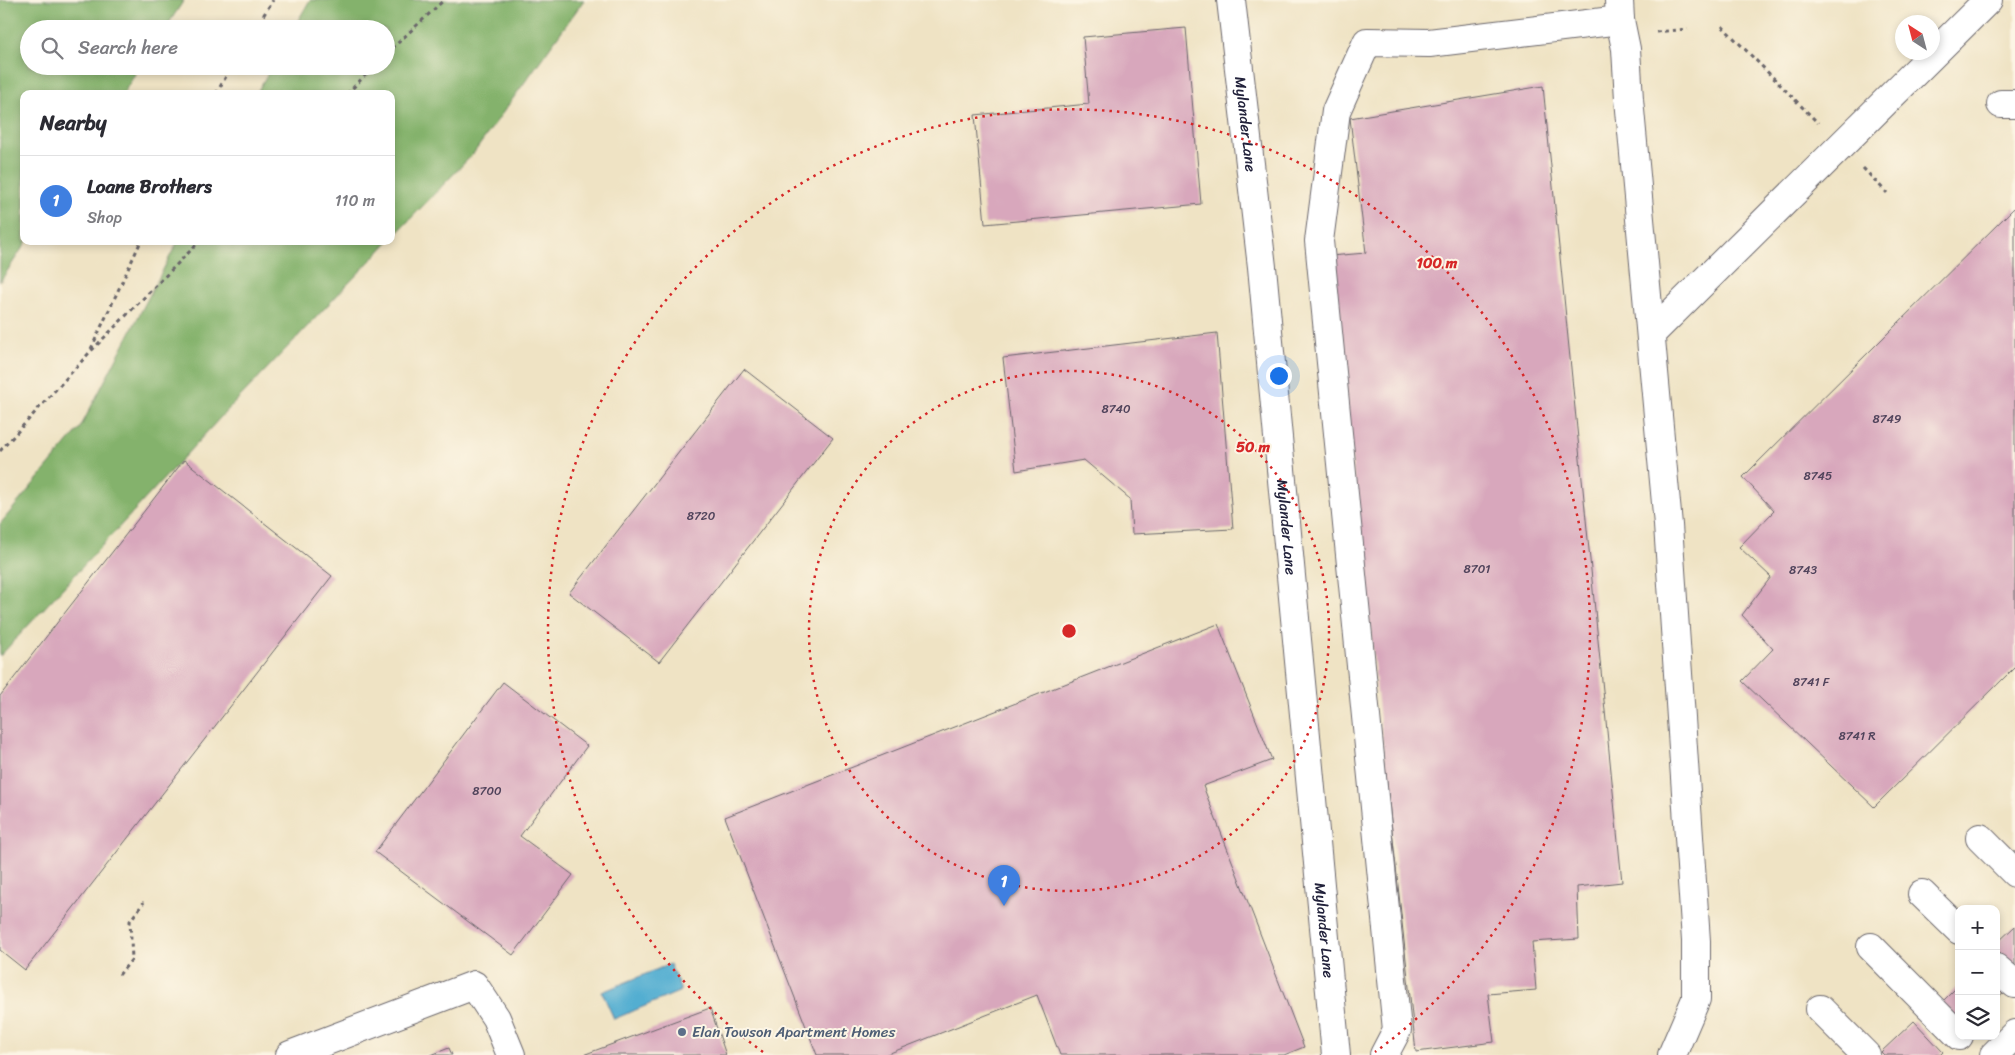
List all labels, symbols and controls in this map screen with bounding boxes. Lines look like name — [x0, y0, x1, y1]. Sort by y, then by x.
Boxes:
north arrow — [1895, 15, 1940, 60]
search box — [20, 20, 395, 75]
text: Search here — [78, 31, 178, 64]
icon: search — [38, 34, 66, 62]
street label: Mylander Lane — [1227, 75, 1264, 174]
text: Nearby — [40, 104, 106, 142]
text: Loane Brothers — [87, 170, 212, 203]
text: 1 — [53, 186, 59, 215]
text: 110 m — [335, 186, 375, 215]
text: Shop — [87, 203, 122, 232]
text: 100 m — [1417, 250, 1458, 276]
your location — [1266, 363, 1292, 389]
house number: 8740 — [1101, 398, 1131, 420]
house number: 8749 — [1873, 408, 1901, 430]
text: 50 m — [1236, 434, 1271, 460]
house number: 8745 — [1804, 465, 1832, 487]
street label: Mylander Lane — [1269, 478, 1304, 576]
house number: 8720 — [687, 505, 716, 527]
house number: 8701 — [1464, 558, 1490, 580]
house number: 8743 — [1789, 559, 1817, 581]
centre of rings — [1060, 622, 1078, 640]
house number: 8741 F — [1793, 671, 1830, 693]
house number: 8741 R — [1838, 725, 1876, 747]
house number: 8700 — [472, 780, 502, 802]
pin: 1 — [988, 865, 1020, 906]
street label: Mylander Lane — [1307, 881, 1342, 980]
map controls — [1955, 905, 2000, 1040]
button: + — [1955, 905, 2000, 950]
button: − — [1955, 950, 2000, 995]
button: layers — [1955, 995, 2000, 1040]
place label: Elan Towson Apartment Homes — [692, 1019, 895, 1045]
marker: Elan Towson Apartment Homes — [676, 1026, 688, 1038]

